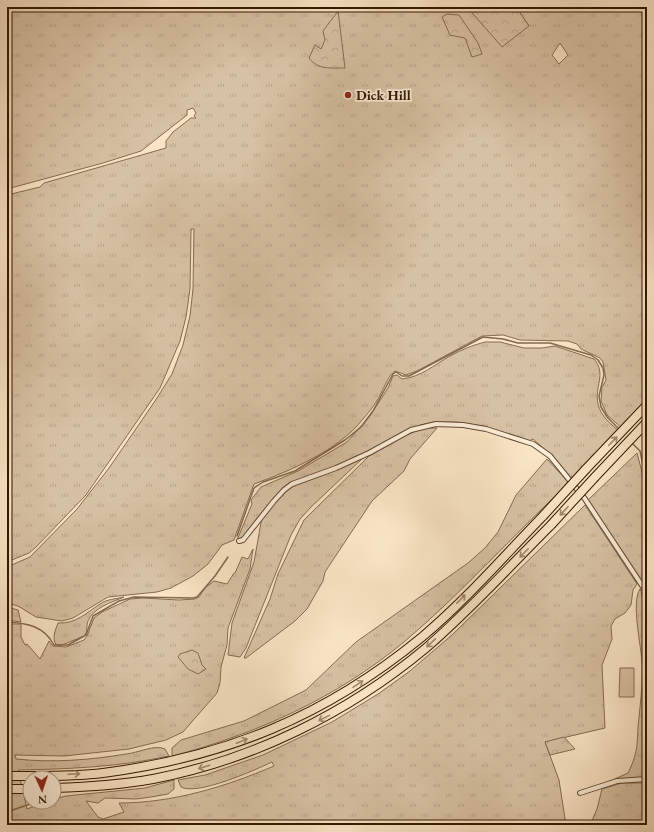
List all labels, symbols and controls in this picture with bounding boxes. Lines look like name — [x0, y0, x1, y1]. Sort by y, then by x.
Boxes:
place label: Dick Hill — [356, 86, 411, 104]
marker: Dick Hill — [343, 90, 353, 100]
one-way arrow — [608, 436, 618, 446]
one-way arrow — [559, 506, 568, 516]
one-way arrow — [519, 548, 529, 558]
one-way arrow — [456, 594, 466, 604]
one-way arrow — [426, 638, 436, 647]
one-way arrow — [352, 680, 363, 688]
one-way arrow — [318, 714, 330, 722]
one-way arrow — [236, 737, 248, 745]
one-way arrow — [198, 764, 211, 771]
north arrow — [22, 770, 62, 810]
one-way arrow — [67, 771, 80, 778]
text: N — [38, 793, 47, 807]

